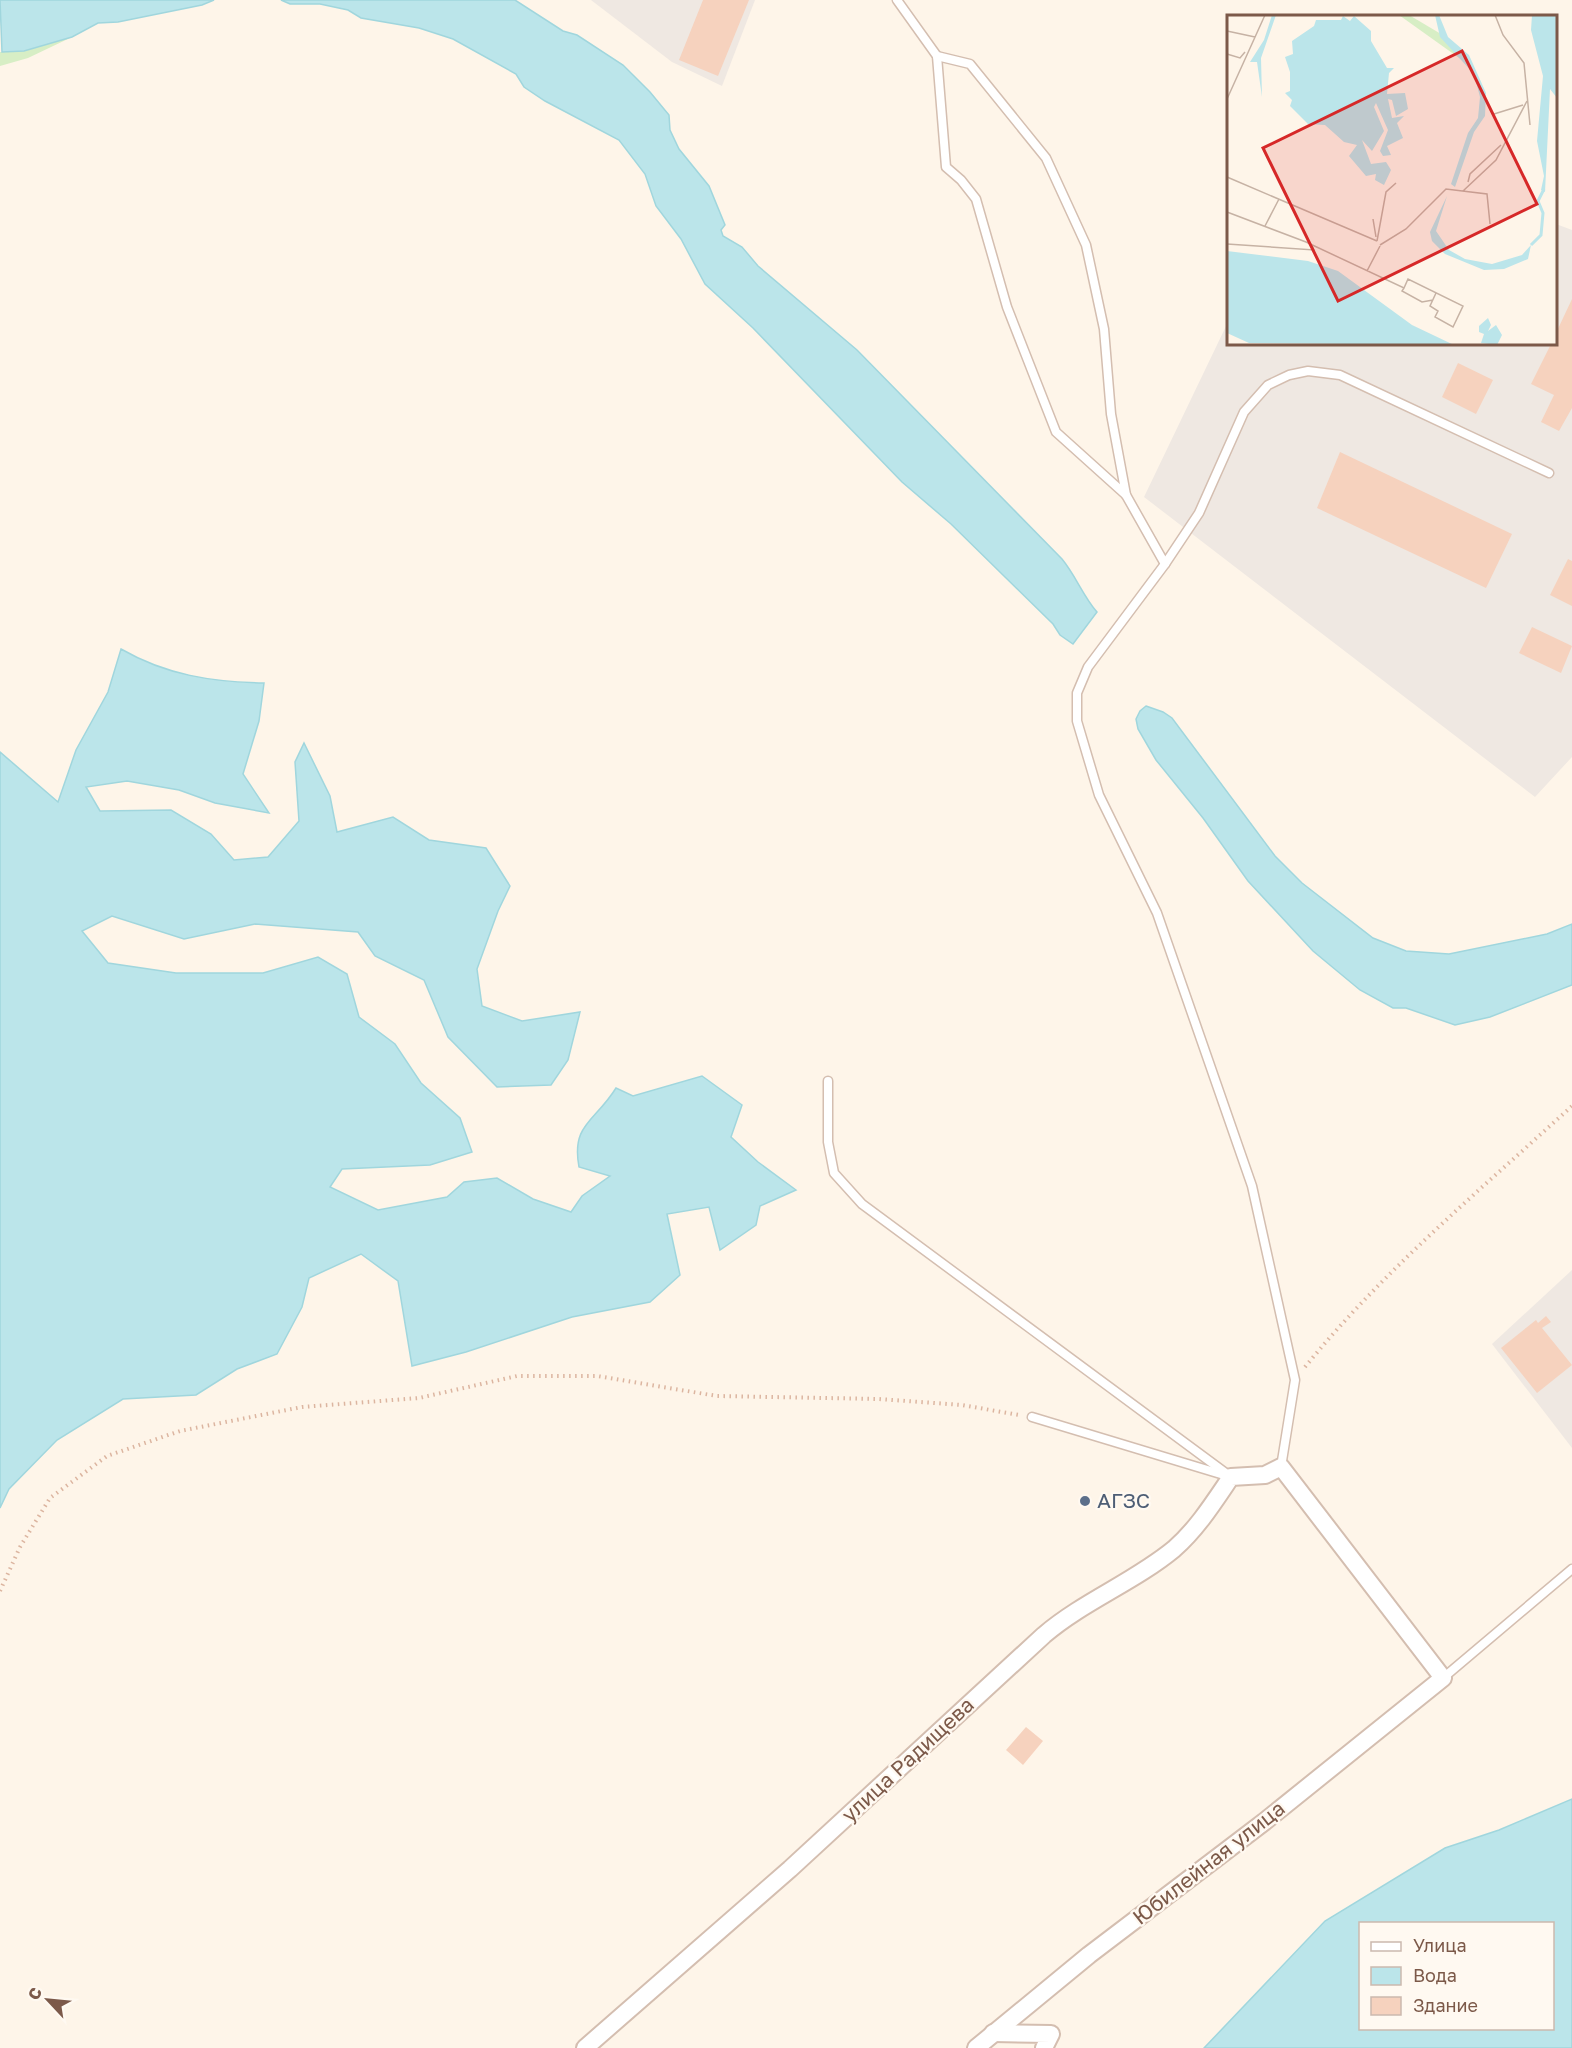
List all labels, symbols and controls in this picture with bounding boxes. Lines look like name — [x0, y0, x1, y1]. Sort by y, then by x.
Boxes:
inset map — [1227, 15, 1557, 345]
place label: АГЗС — [1097, 1487, 1150, 1513]
marker: АГЗС — [1078, 1494, 1092, 1508]
street label: улица Радищева — [836, 1691, 979, 1827]
street label: Юбилейная улица — [1127, 1795, 1290, 1930]
legend — [1359, 1922, 1554, 2030]
text: Улица — [1413, 1934, 1467, 1956]
text: Вода — [1413, 1964, 1457, 1986]
north arrow — [18, 1970, 78, 2030]
text: С — [23, 1984, 46, 2003]
text: Здание — [1413, 1994, 1478, 2016]

